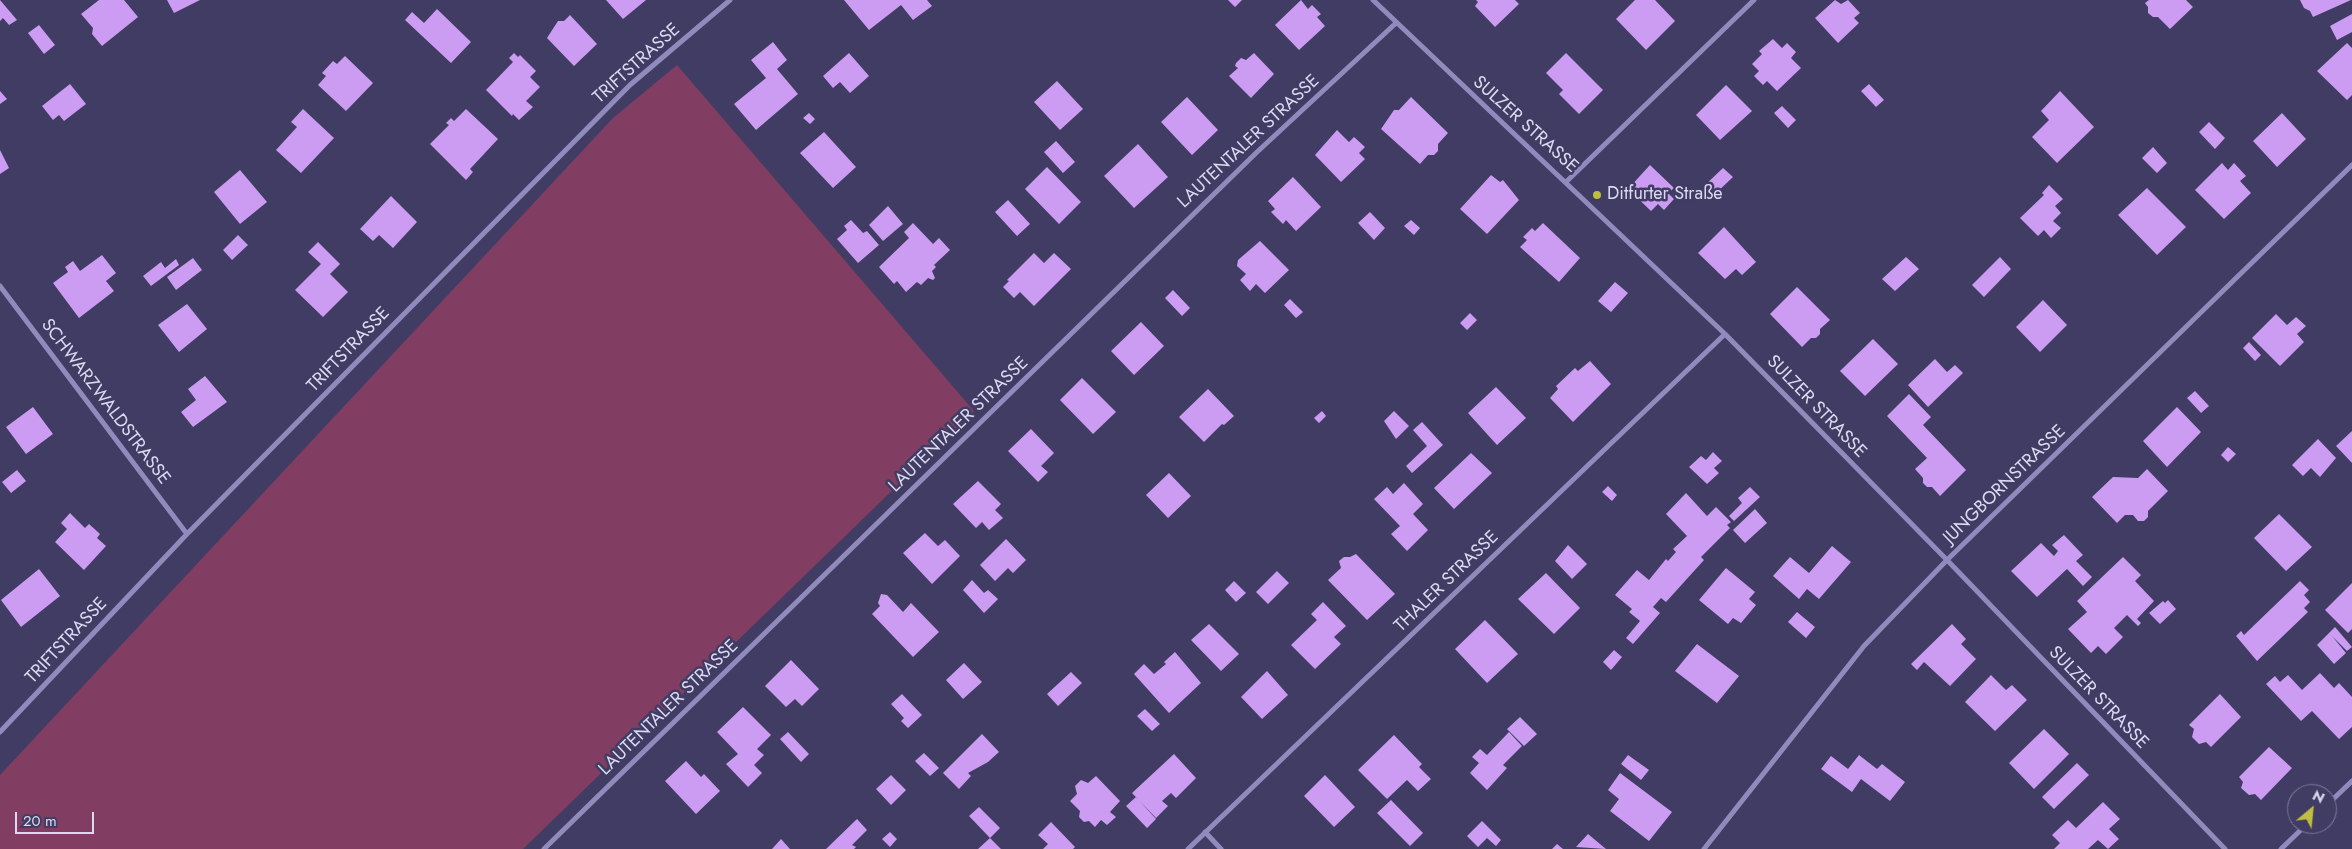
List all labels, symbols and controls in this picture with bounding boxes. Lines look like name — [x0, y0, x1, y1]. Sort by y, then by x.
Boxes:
street label: TRIFTSTRASSE — [589, 19, 685, 109]
street label: LAUTENTALER STRASSE — [1174, 71, 1324, 213]
street label: SULZER STRASSE — [1468, 72, 1582, 178]
place label: Ditfurter Straße — [1607, 184, 1723, 206]
marker: Ditfurter Straße — [1591, 189, 1603, 201]
street label: TRIFTSTRASSE — [303, 303, 395, 397]
street label: SCHWARZWALDSTRASSE — [36, 315, 174, 489]
street label: SULZER STRASSE — [1762, 351, 1870, 463]
street label: LAUTENTALER STRASSE — [885, 353, 1033, 497]
street label: JUNGBORNSTRASSE — [1939, 421, 2071, 549]
street label: THALER STRASSE — [1390, 527, 1504, 637]
street label: TRIFTSTRASSE — [22, 594, 112, 688]
street label: LAUTENTALER STRASSE — [595, 636, 743, 780]
street label: SULZER STRASSE — [2044, 642, 2152, 754]
north arrow — [2287, 784, 2337, 834]
text: N — [2309, 785, 2328, 808]
scale bar — [18, 802, 96, 834]
text: 20 m — [23, 810, 57, 832]

